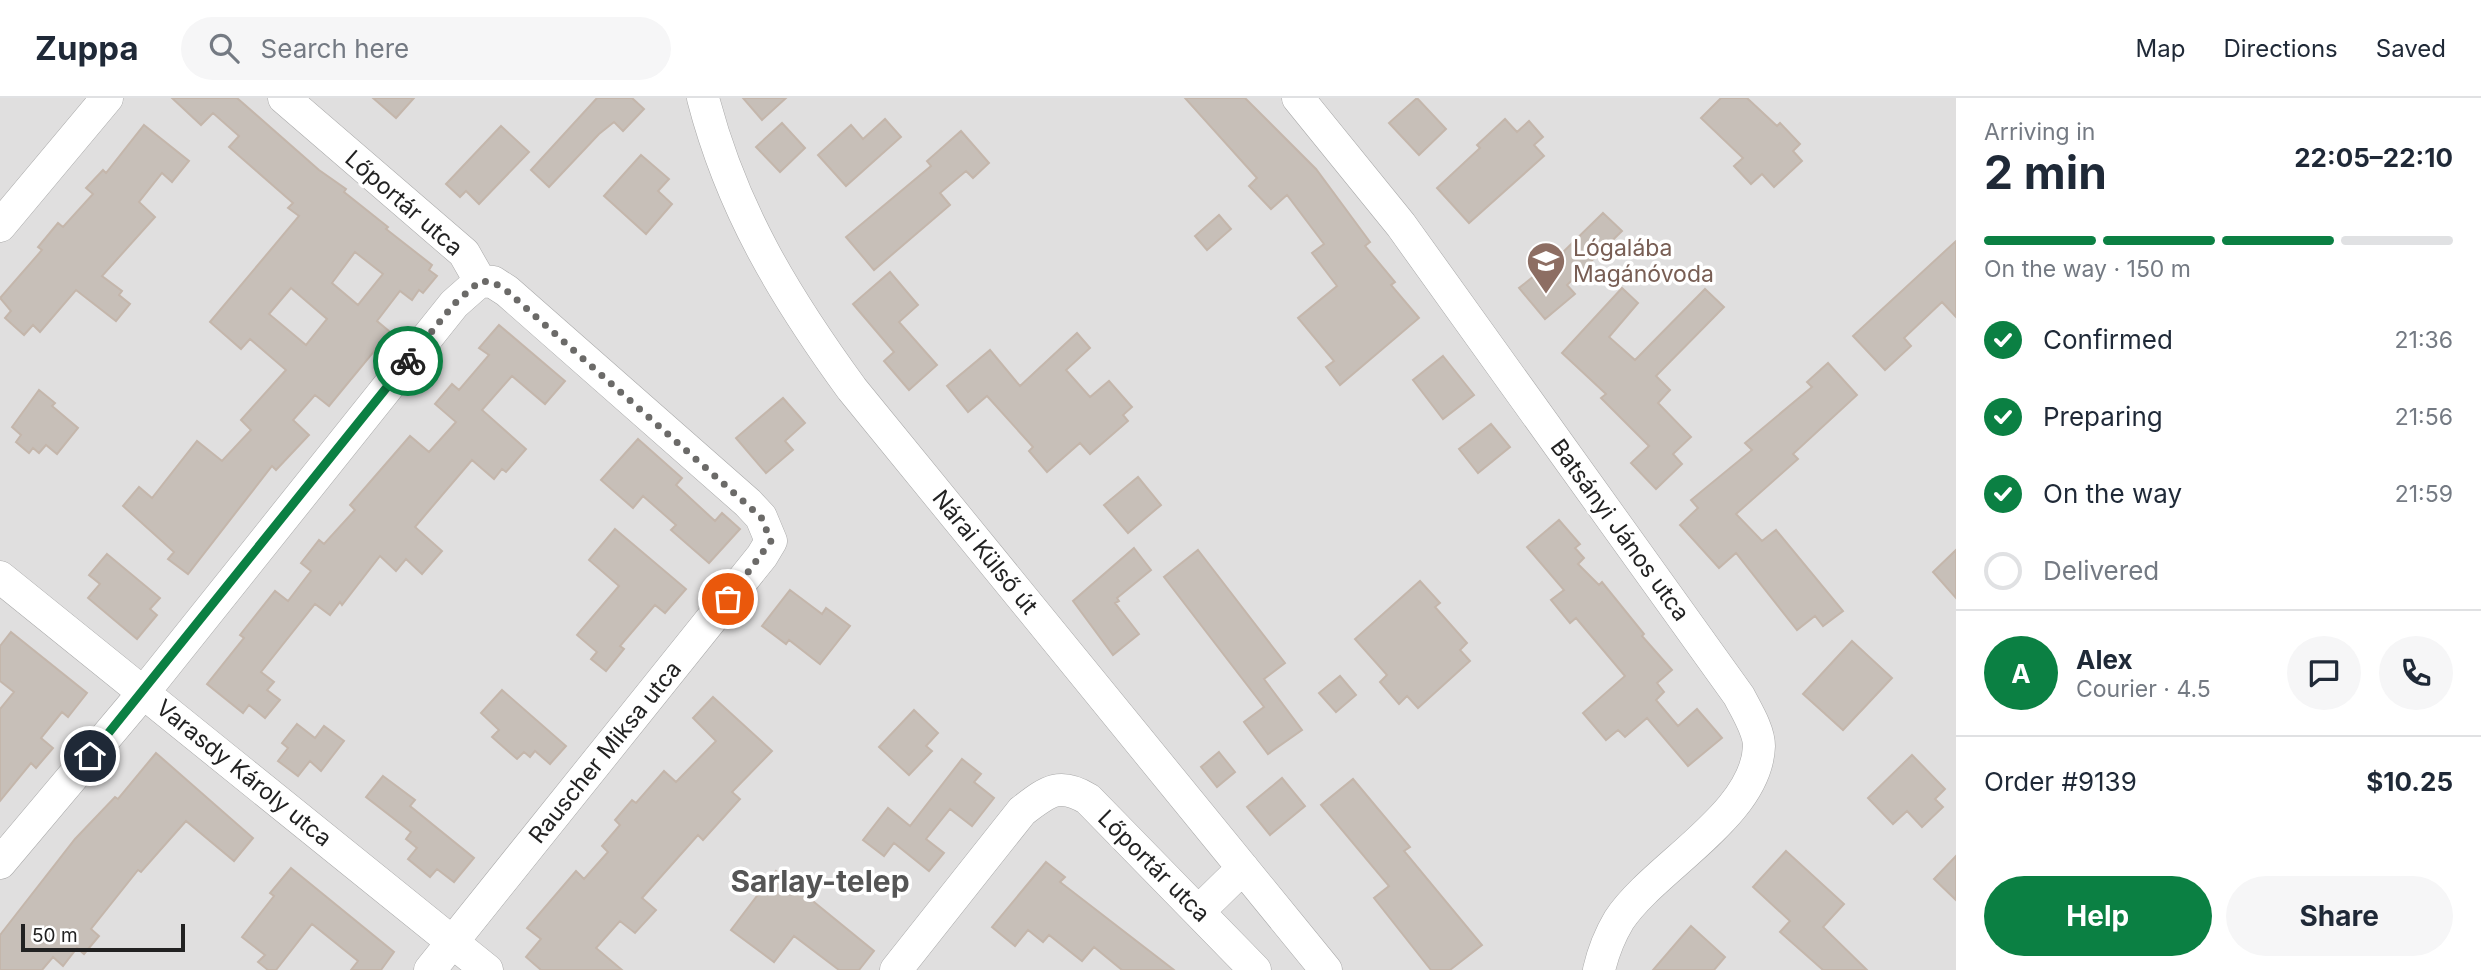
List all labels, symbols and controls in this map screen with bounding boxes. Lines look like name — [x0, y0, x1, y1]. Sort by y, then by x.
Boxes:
search box — [181, 17, 671, 80]
text: Zuppa — [35, 28, 139, 68]
icon: search — [205, 29, 243, 67]
text: Search here — [261, 33, 409, 64]
text: Map — [2136, 34, 2185, 63]
text: Directions — [2223, 34, 2338, 63]
text: Saved — [2376, 34, 2446, 63]
text: Arriving in — [1984, 118, 2095, 146]
text: 22:05–22:10 — [2294, 142, 2453, 173]
street label: Lőportár utca — [340, 144, 468, 262]
text: 2 min — [1984, 144, 2107, 200]
place label: Lógalába Magánóvoda — [1573, 234, 1714, 288]
school or university icon: Lógalába Magánóvoda — [1525, 240, 1567, 295]
text: On the way · 150 m — [1984, 255, 2191, 283]
icon: check — [1984, 321, 2022, 359]
text: Confirmed — [2043, 324, 2173, 355]
courier — [373, 326, 443, 396]
text: 21:36 — [2395, 326, 2453, 354]
icon: bike — [389, 342, 427, 380]
icon: check — [1984, 398, 2022, 436]
text: Preparing — [2043, 401, 2163, 432]
text: 21:56 — [2395, 403, 2453, 431]
street label: Batsányi János utca — [1545, 434, 1695, 626]
icon: check — [1984, 475, 2022, 513]
text: On the way — [2043, 478, 2182, 509]
text: 21:59 — [2395, 480, 2453, 508]
street label: Nárai Külső út — [927, 484, 1044, 620]
text: Delivered — [2043, 555, 2159, 586]
pin — [698, 569, 758, 629]
icon: bag — [709, 580, 747, 618]
button: chat — [2287, 636, 2361, 710]
button: phone — [2379, 636, 2453, 710]
text: Alex — [2076, 644, 2133, 675]
street label: Rauscher Miksa utca — [523, 655, 687, 849]
text: A — [2011, 658, 2031, 689]
text: Courier · 4.5 — [2076, 675, 2211, 703]
street label: Varasdy Károly utca — [151, 694, 337, 852]
pin — [60, 726, 120, 786]
icon: home — [71, 737, 109, 775]
text: Order #9139 — [1984, 766, 2137, 797]
text: $10.25 — [2366, 766, 2453, 797]
street label: Lőportár utca — [1092, 804, 1216, 928]
district label: Sarlay-telep — [730, 863, 910, 899]
button: Help — [1984, 876, 2212, 956]
button: Share — [2226, 876, 2453, 956]
scale bar — [21, 921, 186, 953]
text: 50 m — [32, 924, 78, 947]

